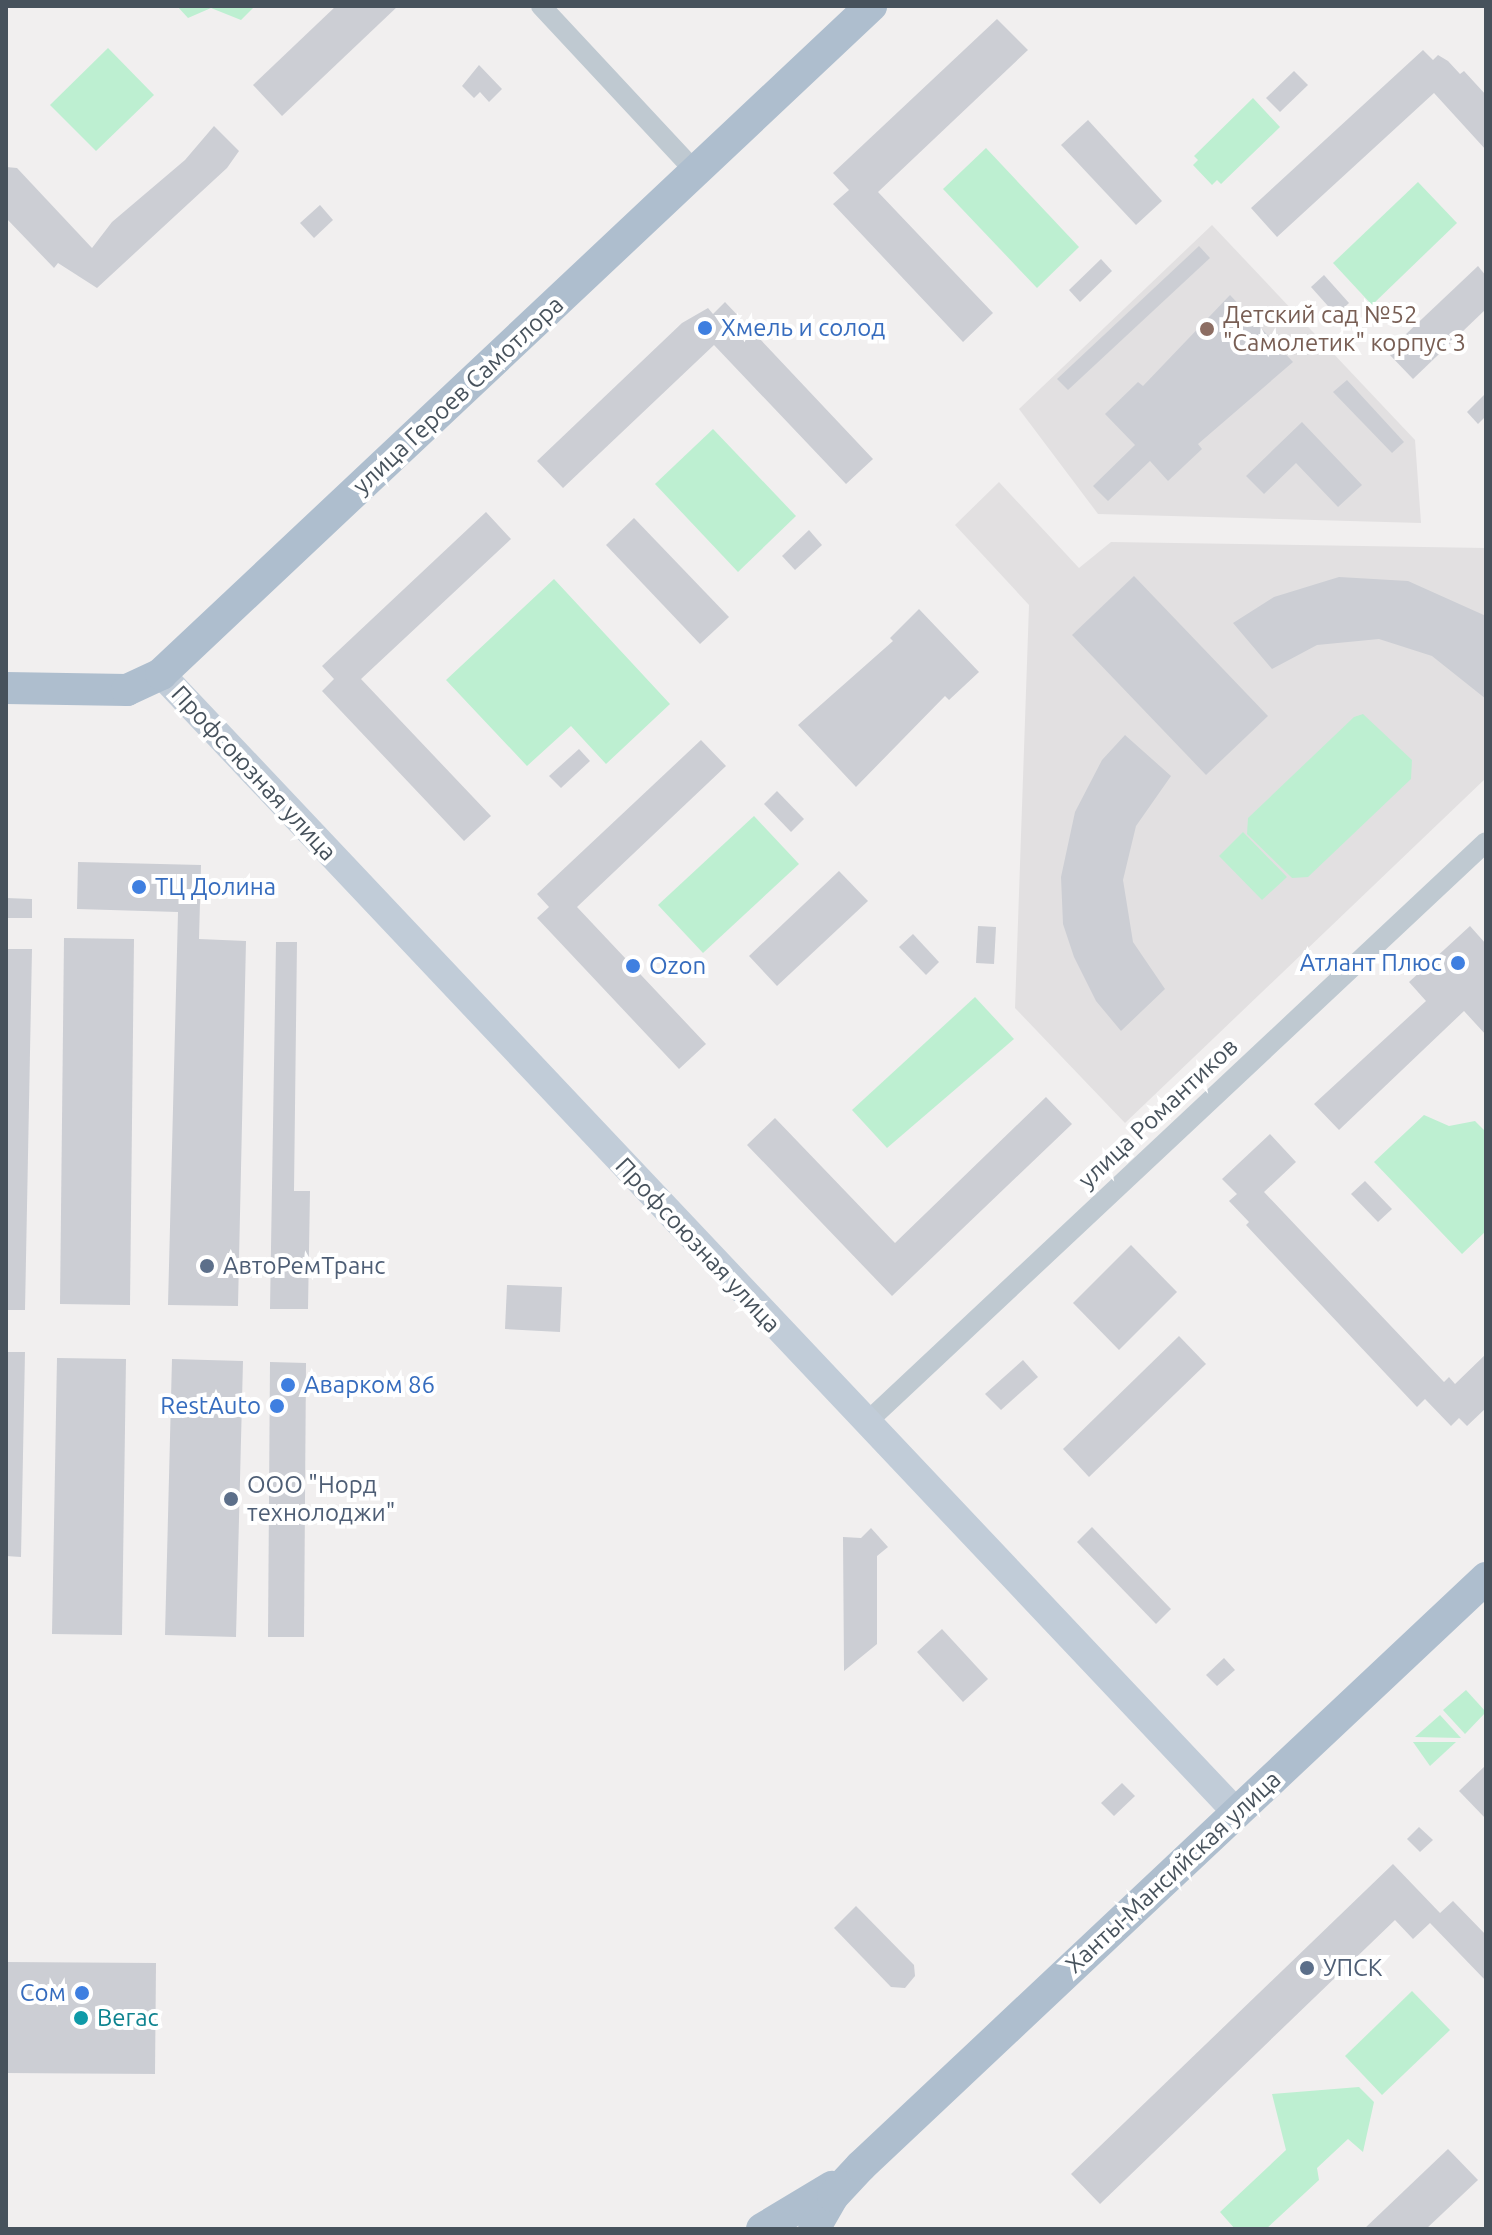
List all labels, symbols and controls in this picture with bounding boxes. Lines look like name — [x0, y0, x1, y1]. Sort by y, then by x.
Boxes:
street label: улица Героев Самотлора — [347, 290, 569, 500]
place label: Детский сад №52 "Самолетик" корпус 3 — [1223, 301, 1466, 357]
place label: Хмель и солод — [721, 314, 885, 342]
marker: Хмель и солод — [696, 319, 714, 337]
marker: Детский сад №52 "Самолетик" корпус 3 — [1198, 320, 1216, 338]
street label: Профсоюзная улица — [165, 680, 343, 866]
place label: ТЦ Долина — [155, 873, 276, 901]
marker: ТЦ Долина — [130, 878, 148, 896]
place label: Атлант Плюс — [1300, 949, 1442, 977]
place label: Ozon — [649, 952, 706, 980]
marker: Атлант Плюс — [1449, 954, 1467, 972]
marker: Ozon — [624, 957, 642, 975]
street label: улица Романтиков — [1072, 1032, 1244, 1194]
street label: Профсоюзная улица — [609, 1152, 787, 1338]
place label: АвтоРемТранс — [223, 1252, 385, 1280]
marker: АвтоРемТранс — [198, 1257, 216, 1275]
place label: Аварком 86 — [304, 1371, 435, 1399]
marker: Аварком 86 — [279, 1376, 297, 1394]
place label: RestAuto — [160, 1392, 261, 1420]
marker: RestAuto — [268, 1397, 286, 1415]
place label: ООО "Норд технолоджи" — [247, 1471, 395, 1527]
marker: ООО "Норд технолоджи" — [222, 1490, 240, 1508]
street label: Ханты-Мансийская улица — [1060, 1765, 1286, 1979]
place label: УПСК — [1323, 1954, 1382, 1982]
marker: УПСК — [1298, 1959, 1316, 1977]
place label: Сом — [20, 1979, 66, 2007]
marker: Сом — [73, 1984, 91, 2002]
place label: Вегас — [97, 2004, 159, 2032]
marker: Вегас — [72, 2009, 90, 2027]

